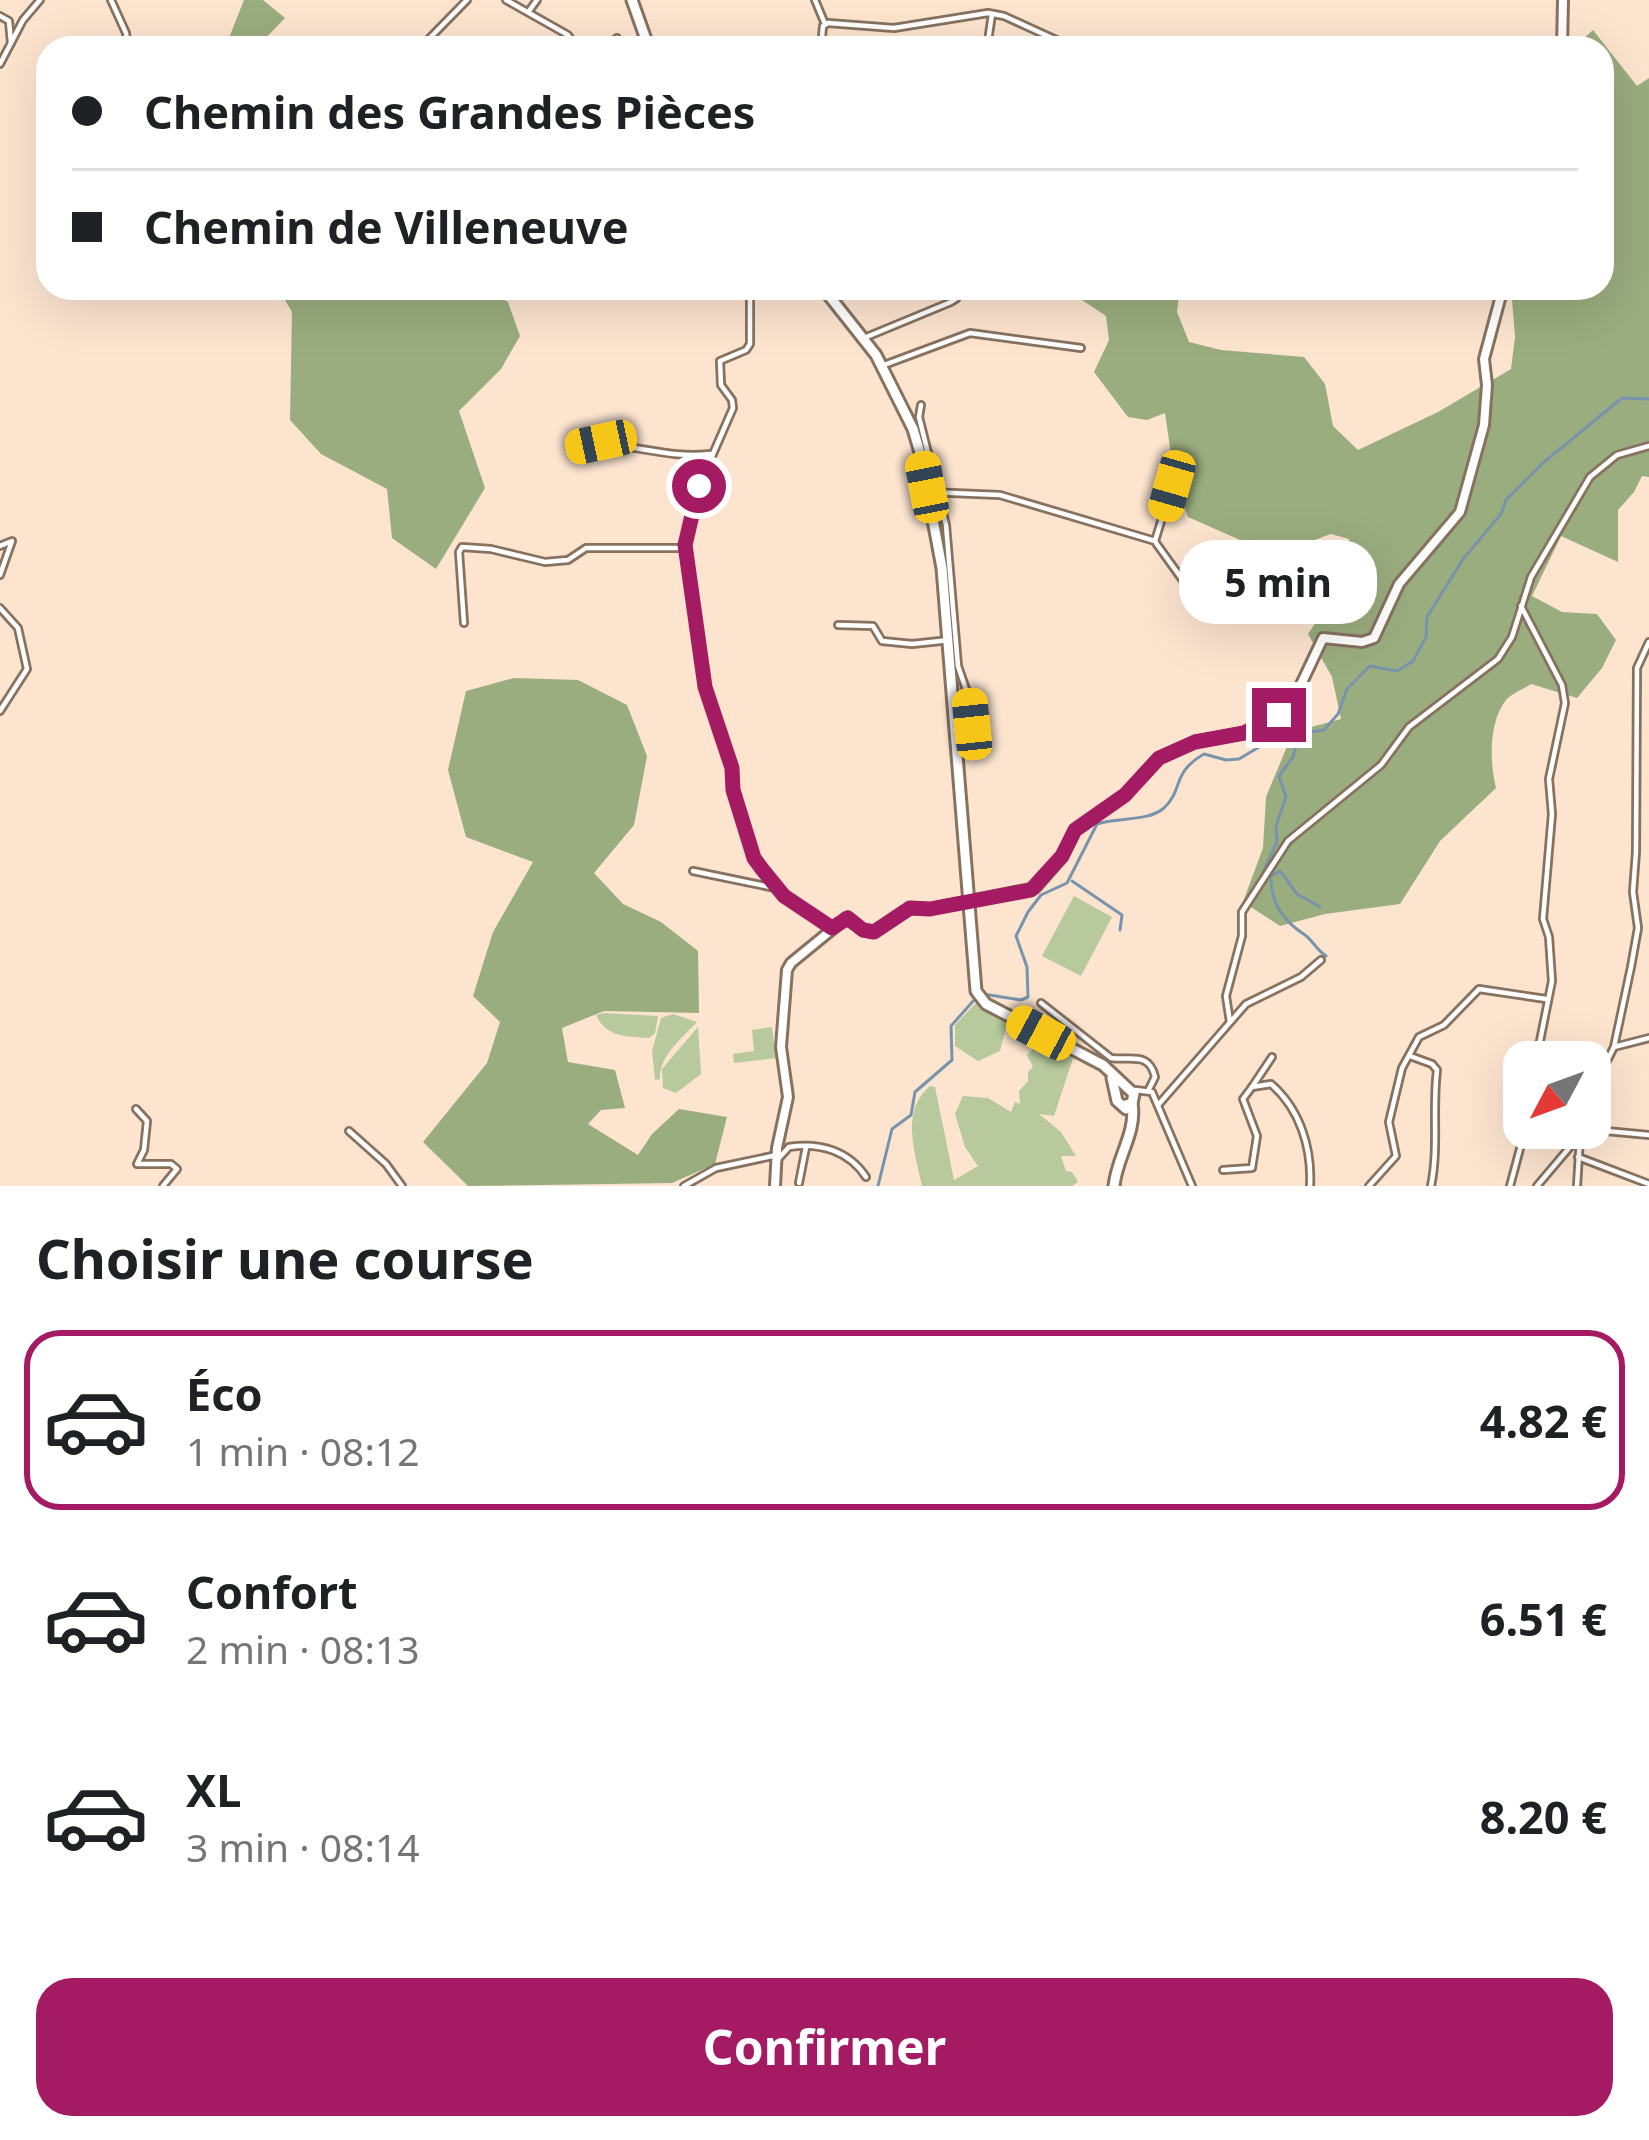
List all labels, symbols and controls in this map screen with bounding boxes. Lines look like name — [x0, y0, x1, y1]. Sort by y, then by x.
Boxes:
text: Chemin des Grandes Pièces — [144, 81, 755, 142]
text: Chemin de Villeneuve — [144, 196, 629, 257]
car — [562, 417, 640, 467]
car — [1145, 446, 1199, 526]
car — [902, 448, 952, 526]
route start — [672, 459, 726, 513]
callout: 5 min — [1180, 541, 1378, 625]
text: 5 min — [1224, 555, 1332, 608]
car — [950, 686, 994, 762]
route end — [1252, 688, 1306, 742]
car — [1001, 1000, 1081, 1066]
north arrow — [1503, 1041, 1611, 1149]
map controls — [1503, 1041, 1611, 1149]
text: Choisir une course — [36, 1221, 534, 1295]
text: Éco — [186, 1363, 263, 1424]
icon: car — [42, 1366, 150, 1474]
text: 4.82 € — [1480, 1390, 1607, 1451]
text: 1 min · 08:12 — [186, 1424, 420, 1477]
text: Confort — [186, 1561, 357, 1622]
icon: car — [42, 1564, 150, 1672]
text: 6.51 € — [1480, 1588, 1607, 1649]
text: 2 min · 08:13 — [186, 1622, 420, 1675]
text: XL — [186, 1759, 241, 1820]
icon: car — [42, 1762, 150, 1870]
text: 8.20 € — [1480, 1786, 1607, 1847]
text: 3 min · 08:14 — [186, 1820, 420, 1873]
button: Confirmer — [36, 1978, 1613, 2116]

